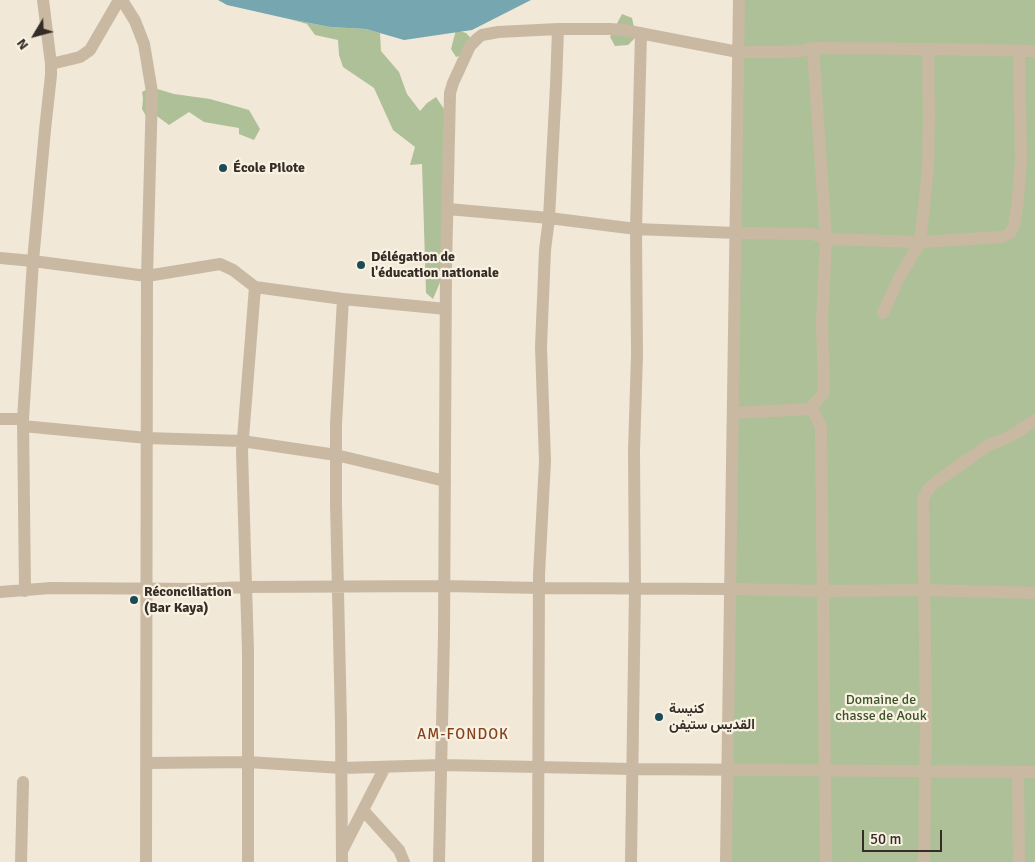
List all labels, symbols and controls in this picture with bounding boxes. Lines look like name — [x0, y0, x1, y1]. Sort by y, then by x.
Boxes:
north arrow — [10, 10, 60, 60]
text: N — [13, 35, 32, 53]
place label: École Pilote — [233, 160, 305, 176]
marker: École Pilote — [217, 162, 229, 174]
place label: Délégation de l'éducation nationale — [371, 249, 499, 282]
marker: Délégation de l'éducation nationale — [355, 259, 367, 271]
place label: Réconciliation (Bar Kaya) — [144, 584, 232, 616]
marker: Réconciliation (Bar Kaya) — [128, 594, 140, 606]
park label: Domaine de chasse de Aouk — [835, 692, 927, 724]
place label: كنيسة القديس ستيفن — [669, 701, 755, 734]
marker: كنيسة القديس ستيفن — [653, 711, 665, 723]
district label: AM-FONDOK — [416, 726, 510, 744]
scale bar — [865, 820, 945, 852]
text: 50 m — [870, 830, 901, 848]

